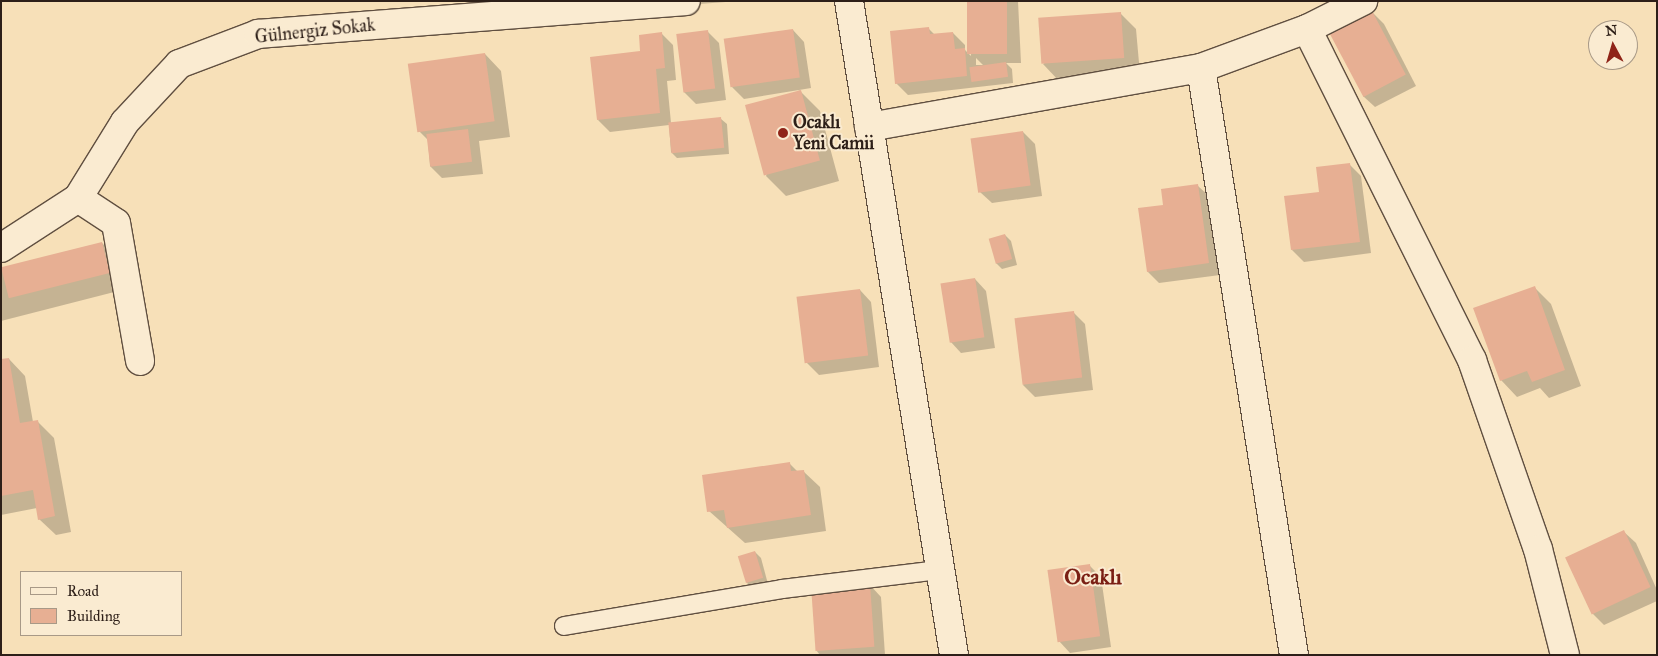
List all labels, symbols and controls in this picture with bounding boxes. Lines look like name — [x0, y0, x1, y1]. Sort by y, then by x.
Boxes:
street label: Gülnergiz Sokak — [254, 14, 376, 48]
north arrow — [1588, 20, 1638, 70]
text: N — [1605, 22, 1618, 40]
place label: Ocaklı Yeni Camii — [793, 112, 874, 154]
marker: Ocaklı Yeni Camii — [777, 127, 789, 139]
district label: Ocaklı — [1064, 564, 1122, 590]
legend — [20, 571, 182, 636]
text: Road — [67, 582, 99, 600]
text: Building — [67, 607, 120, 625]

